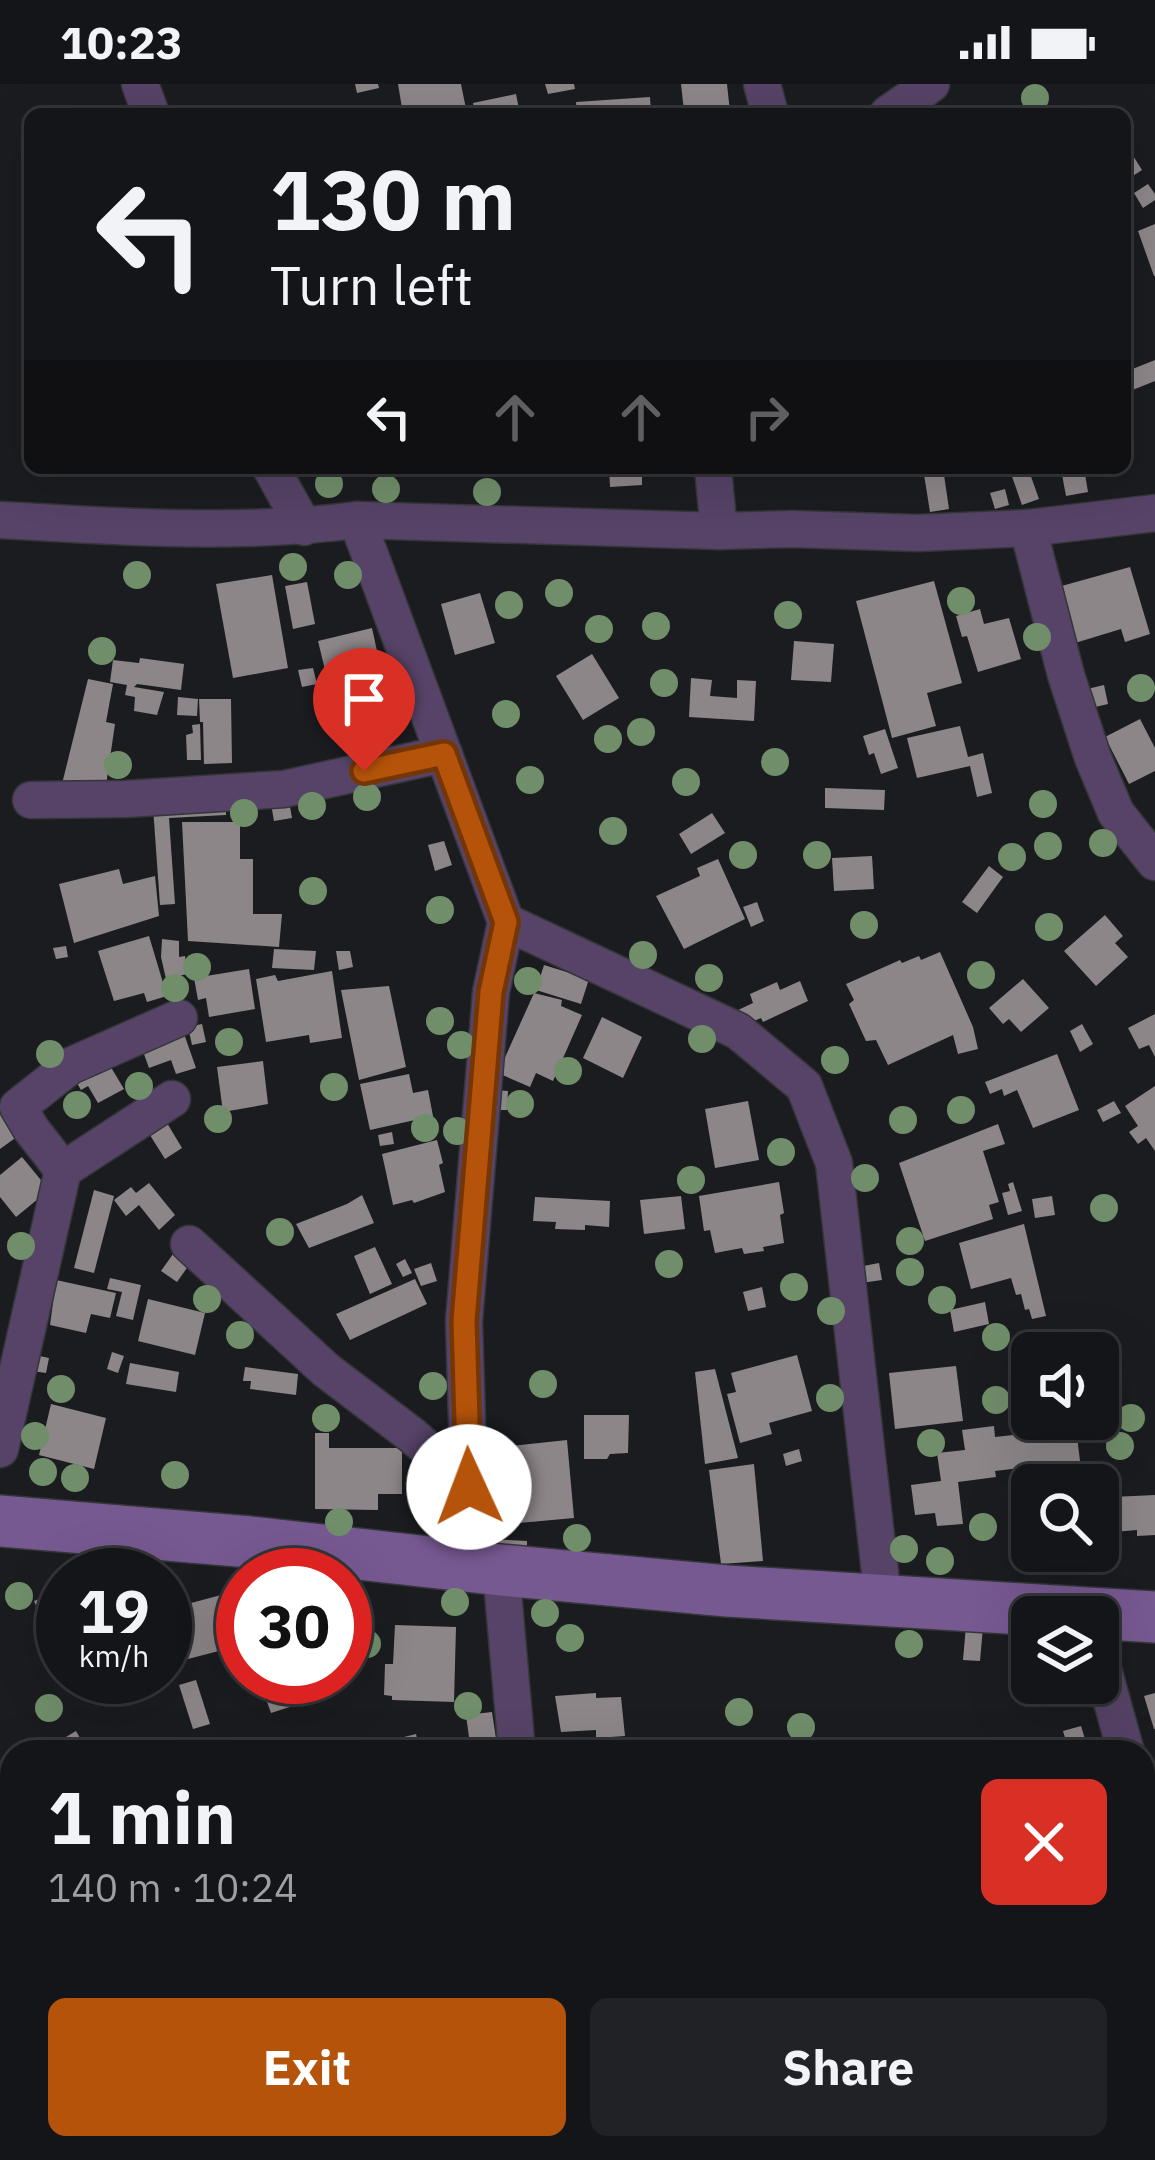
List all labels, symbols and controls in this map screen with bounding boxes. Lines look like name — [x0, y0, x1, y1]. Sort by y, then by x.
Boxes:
text: 10:23 — [60, 13, 183, 71]
text: 130 m — [270, 144, 516, 253]
icon: left — [72, 156, 228, 312]
text: Turn left — [270, 250, 473, 320]
icon: left — [356, 384, 422, 450]
icon: ahead — [482, 384, 548, 450]
icon: ahead — [608, 384, 674, 450]
icon: right — [734, 384, 800, 450]
pin — [313, 648, 415, 771]
icon: arrive — [331, 666, 397, 732]
map controls — [1011, 1332, 1119, 1704]
button: sound — [1011, 1332, 1119, 1440]
position arrow — [406, 1424, 532, 1550]
button: search — [1011, 1464, 1119, 1572]
speed limit sign: 30 — [216, 1548, 372, 1704]
text: 19 — [78, 1571, 150, 1650]
button: layers — [1011, 1596, 1119, 1704]
text: km/h — [79, 1636, 149, 1675]
text: 1 min — [48, 1770, 236, 1864]
button: close — [981, 1779, 1107, 1905]
text: 140 m · 10:24 — [48, 1862, 298, 1913]
button: Exit — [48, 1998, 566, 2136]
button: Share — [590, 1998, 1107, 2136]

